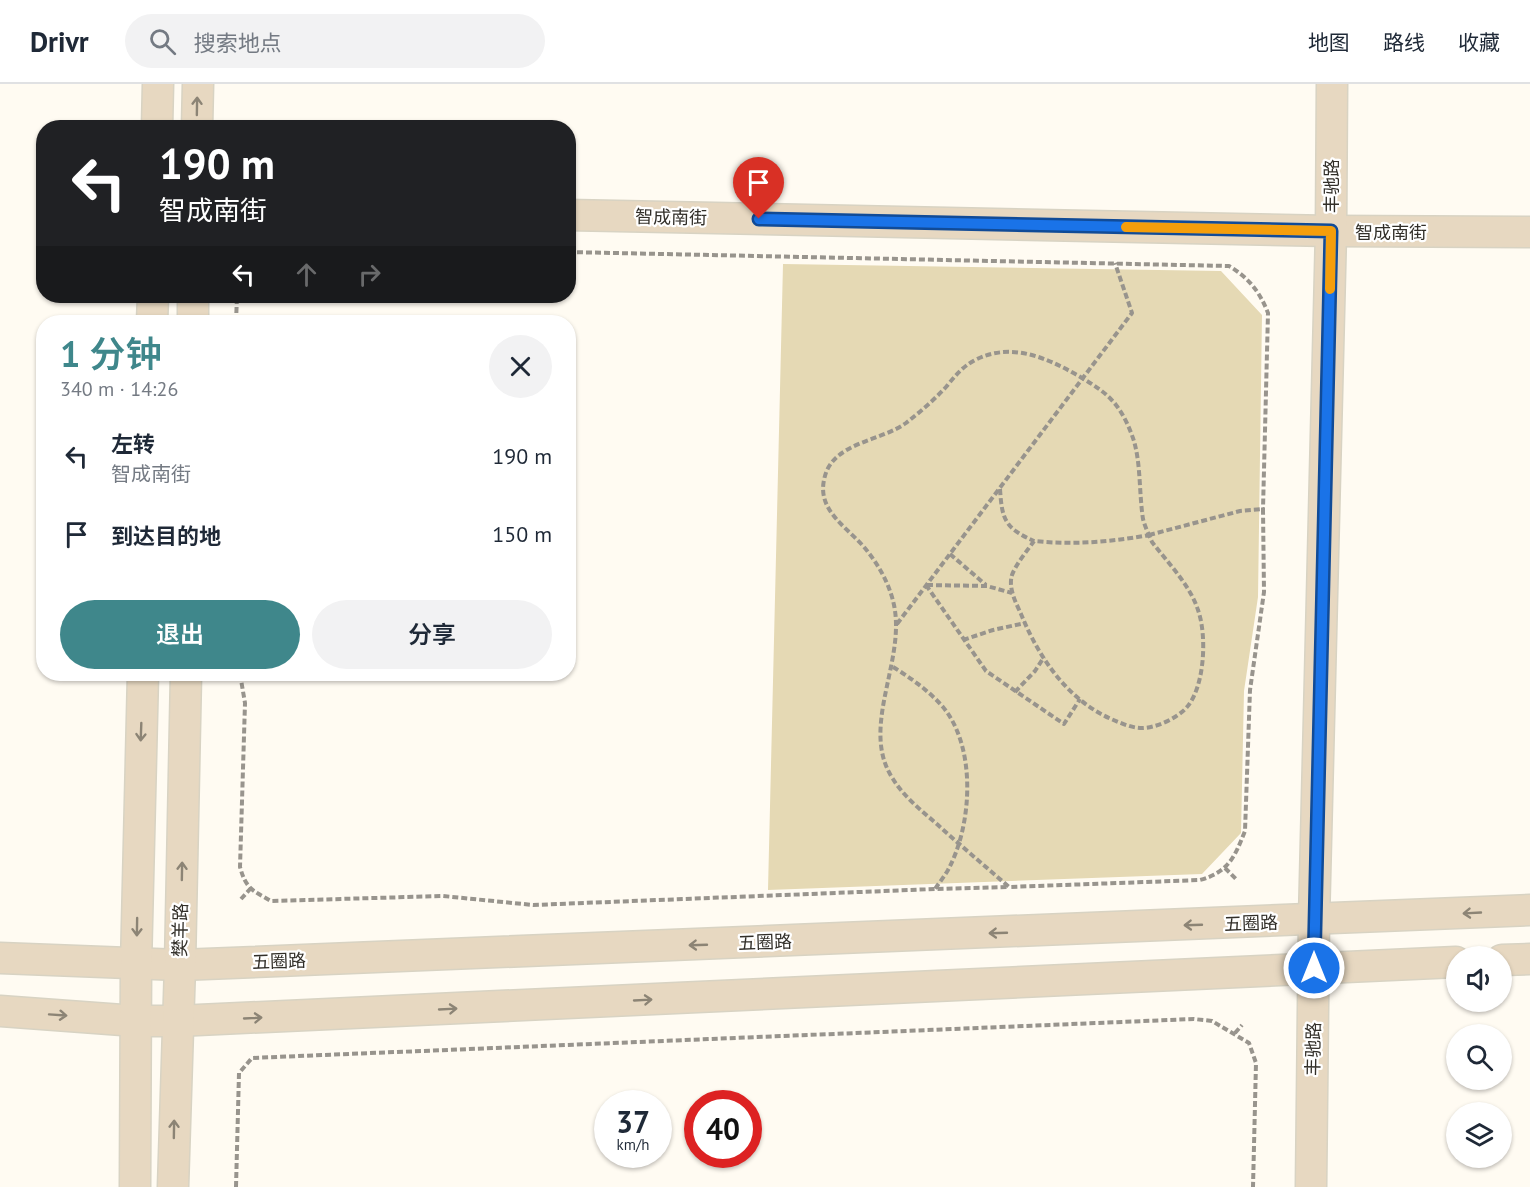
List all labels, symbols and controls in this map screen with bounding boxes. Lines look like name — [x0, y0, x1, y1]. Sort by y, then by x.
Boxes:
search box — [125, 14, 545, 68]
text: Drivr — [30, 23, 89, 60]
icon: search — [146, 25, 179, 58]
text: 搜索地点 — [194, 29, 282, 57]
text: 地图 — [1308, 29, 1350, 56]
text: 路线 — [1383, 29, 1425, 56]
text: 收藏 — [1458, 29, 1500, 56]
one-way arrow — [191, 96, 203, 116]
text: 190 m — [159, 136, 275, 191]
icon: left — [60, 144, 138, 222]
pin — [733, 157, 784, 219]
street label: 丰驰路 — [1320, 159, 1343, 213]
icon: arrive — [742, 166, 775, 199]
text: 智成南街 — [159, 193, 267, 227]
street label: 智成南街 — [635, 205, 707, 229]
street label: 智成南街 — [1355, 221, 1427, 244]
icon: left — [227, 258, 260, 291]
icon: ahead — [290, 258, 323, 291]
icon: right — [353, 258, 386, 291]
text: 1 分钟 — [60, 330, 162, 377]
button: close — [489, 335, 552, 398]
text: 340 m · 14:26 — [60, 376, 178, 402]
text: 左转 — [111, 430, 155, 458]
icon: left — [60, 440, 93, 473]
text: 190 m — [492, 442, 552, 470]
text: 智成南街 — [111, 461, 191, 487]
icon: arrive — [60, 518, 93, 551]
text: 150 m — [492, 520, 552, 548]
text: 到达目的地 — [111, 522, 221, 550]
button: 退出 — [60, 600, 300, 669]
button: 分享 — [312, 600, 552, 669]
one-way arrow — [136, 721, 147, 741]
one-way arrow — [176, 861, 187, 881]
street label: 樊羊路 — [168, 903, 192, 957]
one-way arrow — [1462, 907, 1482, 918]
street label: 五圈路 — [1224, 911, 1278, 935]
one-way arrow — [131, 916, 142, 936]
one-way arrow — [1183, 920, 1203, 931]
one-way arrow — [988, 927, 1008, 939]
street label: 五圈路 — [738, 930, 792, 954]
position arrow — [1282, 936, 1346, 1000]
one-way arrow — [689, 939, 709, 950]
map controls — [1446, 946, 1512, 1168]
button: sound — [1446, 946, 1512, 1012]
street label: 五圈路 — [252, 949, 306, 973]
one-way arrow — [632, 994, 652, 1005]
one-way arrow — [437, 1003, 457, 1014]
one-way arrow — [48, 1010, 68, 1021]
one-way arrow — [243, 1012, 263, 1024]
street label: 丰驰路 — [1301, 1022, 1325, 1076]
button: search — [1446, 1024, 1512, 1090]
speed limit sign: 40 — [684, 1090, 762, 1168]
text: 37 — [616, 1102, 650, 1141]
button: layers — [1446, 1102, 1512, 1168]
one-way arrow — [168, 1119, 180, 1139]
text: km/h — [617, 1135, 649, 1154]

